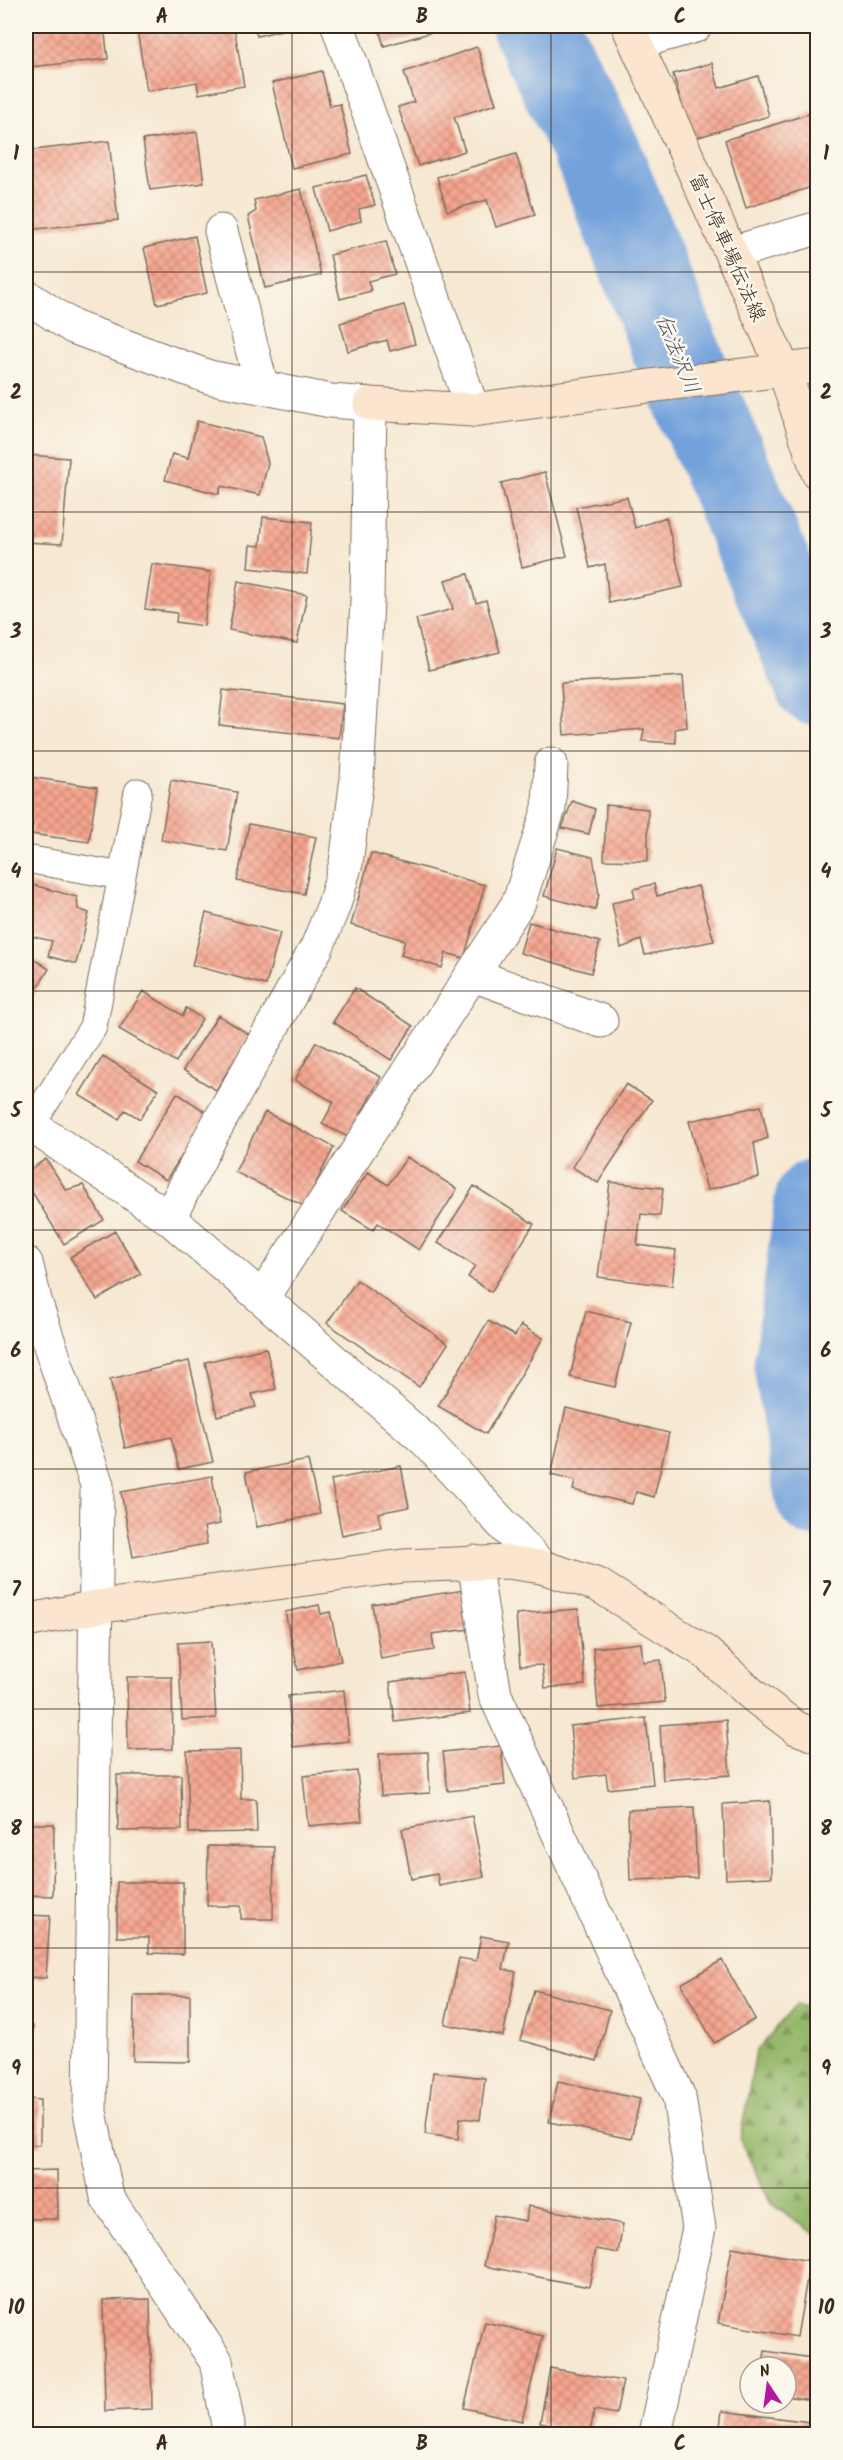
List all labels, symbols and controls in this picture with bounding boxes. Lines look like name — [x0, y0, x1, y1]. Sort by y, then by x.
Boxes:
text: A — [156, 2, 168, 34]
text: B — [416, 2, 428, 34]
text: C — [674, 2, 686, 34]
text: 1 — [13, 139, 19, 171]
text: 1 — [823, 139, 829, 171]
street label: 富士停車場伝法線 — [679, 168, 773, 327]
water label: 伝法沢川 — [646, 309, 708, 400]
text: 2 — [10, 378, 22, 410]
text: 2 — [820, 378, 832, 410]
text: 3 — [10, 617, 22, 649]
text: 3 — [820, 617, 832, 649]
text: 4 — [11, 857, 22, 889]
text: 4 — [821, 857, 832, 889]
text: 5 — [10, 1096, 23, 1128]
text: 5 — [820, 1096, 833, 1128]
text: 6 — [11, 1336, 22, 1368]
text: 6 — [821, 1336, 832, 1368]
text: 7 — [11, 1575, 21, 1607]
text: 7 — [821, 1575, 831, 1607]
text: 8 — [10, 1814, 22, 1846]
text: 8 — [820, 1814, 832, 1846]
text: 9 — [11, 2054, 21, 2086]
text: 9 — [821, 2054, 831, 2086]
text: 10 — [8, 2293, 25, 2325]
text: 10 — [818, 2293, 835, 2325]
north arrow — [738, 2355, 798, 2415]
text: N — [757, 2359, 773, 2385]
text: A — [156, 2429, 168, 2460]
text: B — [416, 2429, 428, 2460]
text: C — [674, 2429, 686, 2460]

